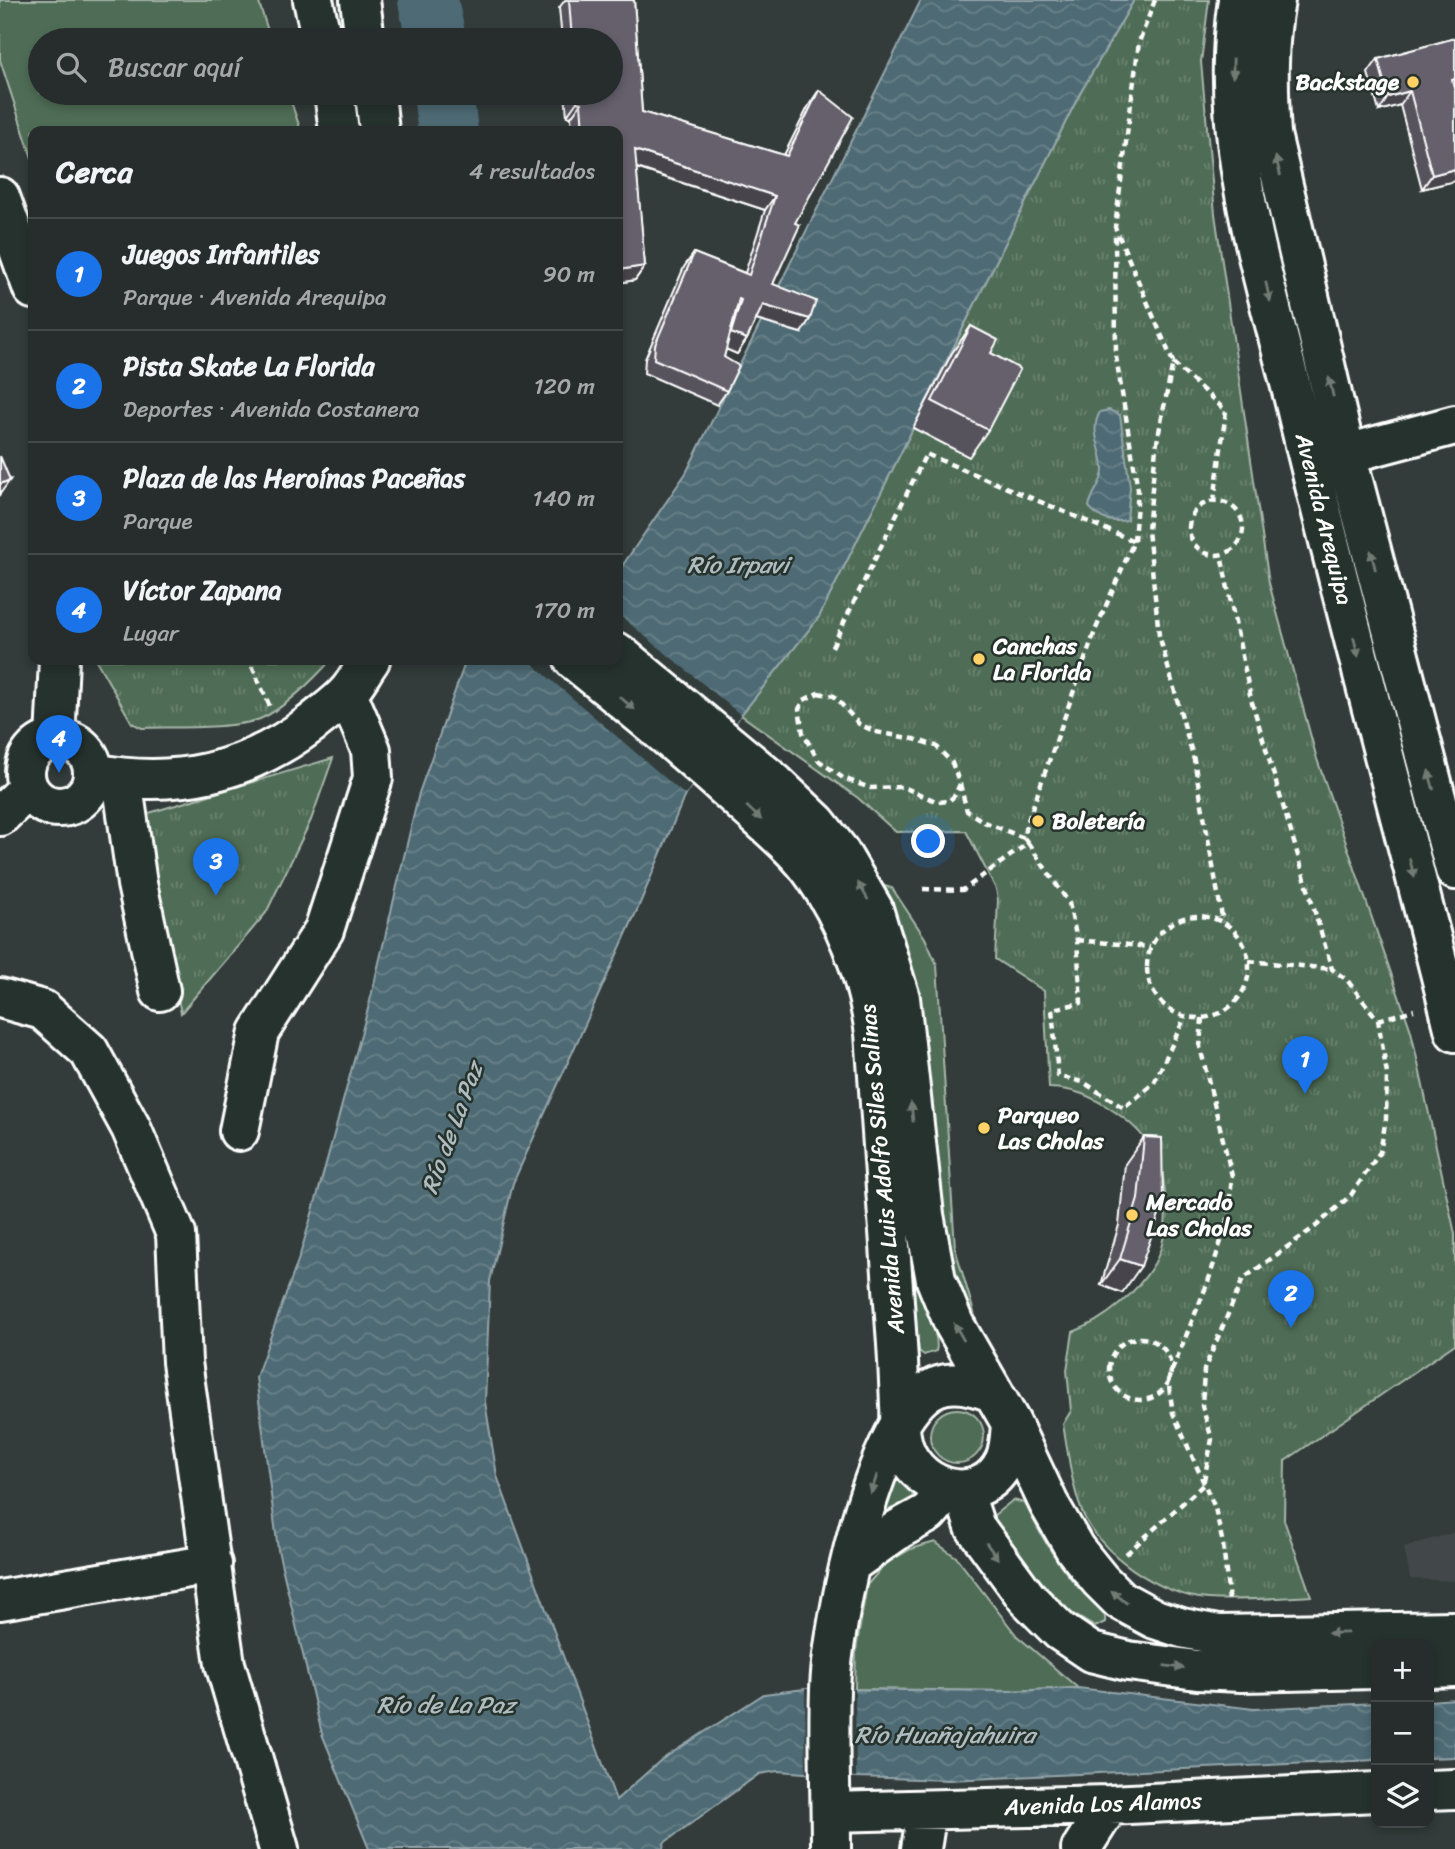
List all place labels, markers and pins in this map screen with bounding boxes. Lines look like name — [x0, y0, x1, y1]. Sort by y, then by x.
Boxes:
place label: Backstage — [1296, 62, 1400, 103]
marker: Backstage — [1405, 74, 1421, 90]
place label: Canchas La Florida — [992, 626, 1092, 693]
marker: Canchas La Florida — [971, 651, 987, 667]
pin: 4 — [36, 715, 82, 773]
place label: Boletería — [1052, 801, 1145, 842]
marker: Boletería — [1030, 813, 1046, 829]
pin: 3 — [193, 838, 239, 896]
pin: 1 — [1282, 1036, 1328, 1094]
place label: Parqueo Las Cholas — [998, 1095, 1105, 1162]
marker: Parqueo Las Cholas — [976, 1120, 992, 1136]
place label: Mercado Las Cholas — [1145, 1182, 1253, 1249]
marker: Mercado Las Cholas — [1124, 1207, 1140, 1223]
pin: 2 — [1268, 1270, 1314, 1328]

